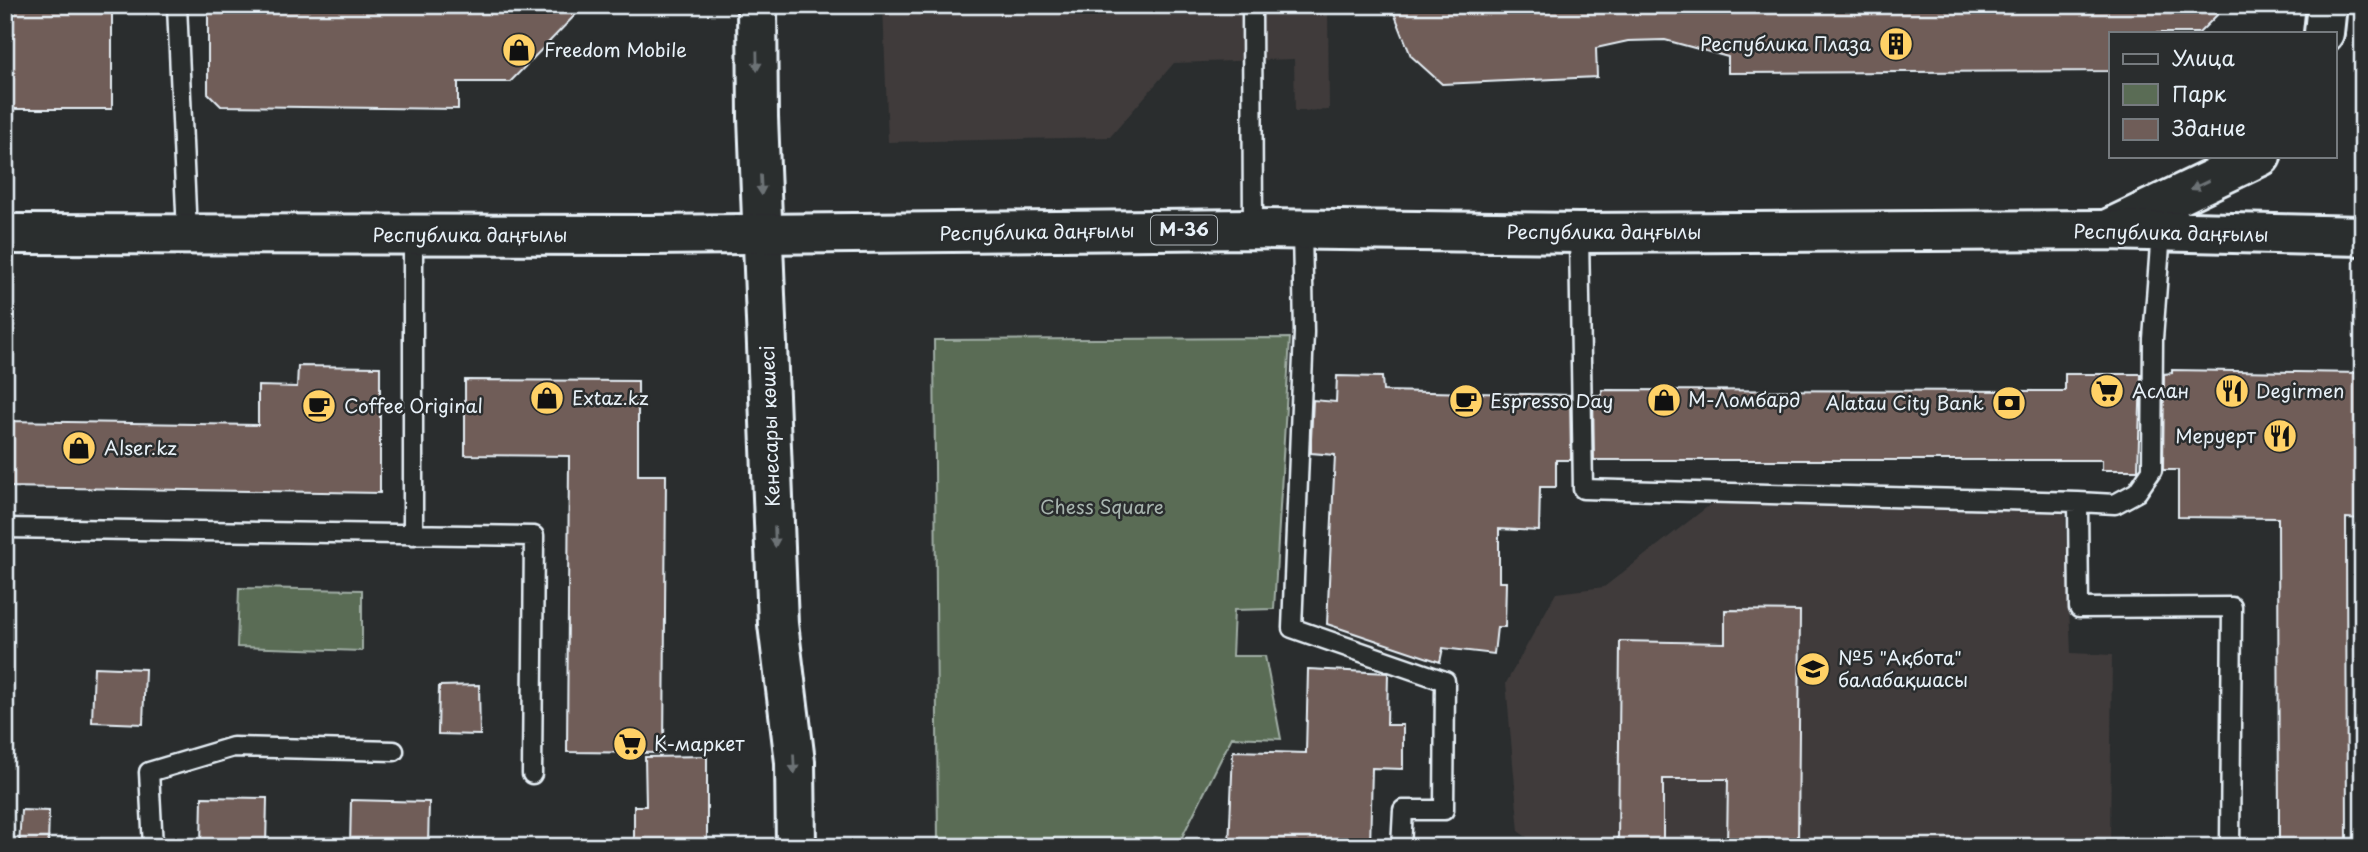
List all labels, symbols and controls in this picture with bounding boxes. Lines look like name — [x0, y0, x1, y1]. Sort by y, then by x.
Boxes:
building icon: Республика Плаза — [1877, 25, 1915, 63]
place label: Республика Плаза — [1700, 29, 1871, 57]
shop icon: Freedom Mobile — [500, 31, 538, 69]
legend — [2109, 32, 2336, 158]
place label: Freedom Mobile — [544, 35, 687, 63]
text: Улица — [2172, 41, 2235, 73]
one-way arrow — [752, 50, 763, 72]
text: Парк — [2172, 77, 2227, 109]
text: Здание — [2172, 111, 2246, 143]
one-way arrow — [756, 175, 767, 197]
one-way arrow — [2190, 179, 2210, 190]
street label: Республика даңғылы — [939, 215, 1135, 247]
road number: M-36 — [1151, 215, 1217, 244]
street label: Республика даңғылы — [2073, 216, 2269, 248]
street label: Республика даңғылы — [1506, 217, 1702, 245]
street label: Республика даңғылы — [372, 220, 568, 248]
street label: Кенесары көшесі — [752, 345, 786, 507]
supermarket icon: Аслан — [2088, 372, 2126, 410]
restaurant icon: Degirmen — [2213, 372, 2251, 410]
place label: Аслан — [2132, 376, 2189, 404]
place label: Degirmen — [2256, 376, 2345, 404]
shop icon: Extaz.kz — [528, 379, 566, 417]
shop icon: М-Ломбард — [1645, 381, 1683, 419]
cafe icon: Espresso Day — [1447, 382, 1485, 420]
place label: Extaz.kz — [572, 383, 649, 411]
bank icon: Alatau City Bank — [1990, 384, 2028, 422]
place label: М-Ломбард — [1688, 385, 1801, 413]
place label: Espresso Day — [1490, 386, 1613, 414]
cafe icon: Coffee Original — [300, 387, 338, 425]
place label: Alatau City Bank — [1826, 388, 1984, 416]
place label: Coffee Original — [344, 391, 483, 419]
restaurant icon: Меруерт — [2261, 417, 2299, 455]
place label: Меруерт — [2175, 421, 2257, 449]
shop icon: Alser.kz — [60, 429, 98, 467]
place label: Alser.kz — [104, 433, 177, 461]
park label: Chess Square — [1040, 492, 1164, 520]
one-way arrow — [769, 527, 780, 549]
place label: №5 "Ақбота" балабақшасы — [1838, 643, 1968, 693]
school or university icon: №5 "Ақбота" балабақшасы — [1794, 650, 1832, 688]
supermarket icon: К-маркет — [611, 725, 649, 763]
place label: К-маркет — [654, 729, 745, 757]
one-way arrow — [789, 753, 800, 775]

